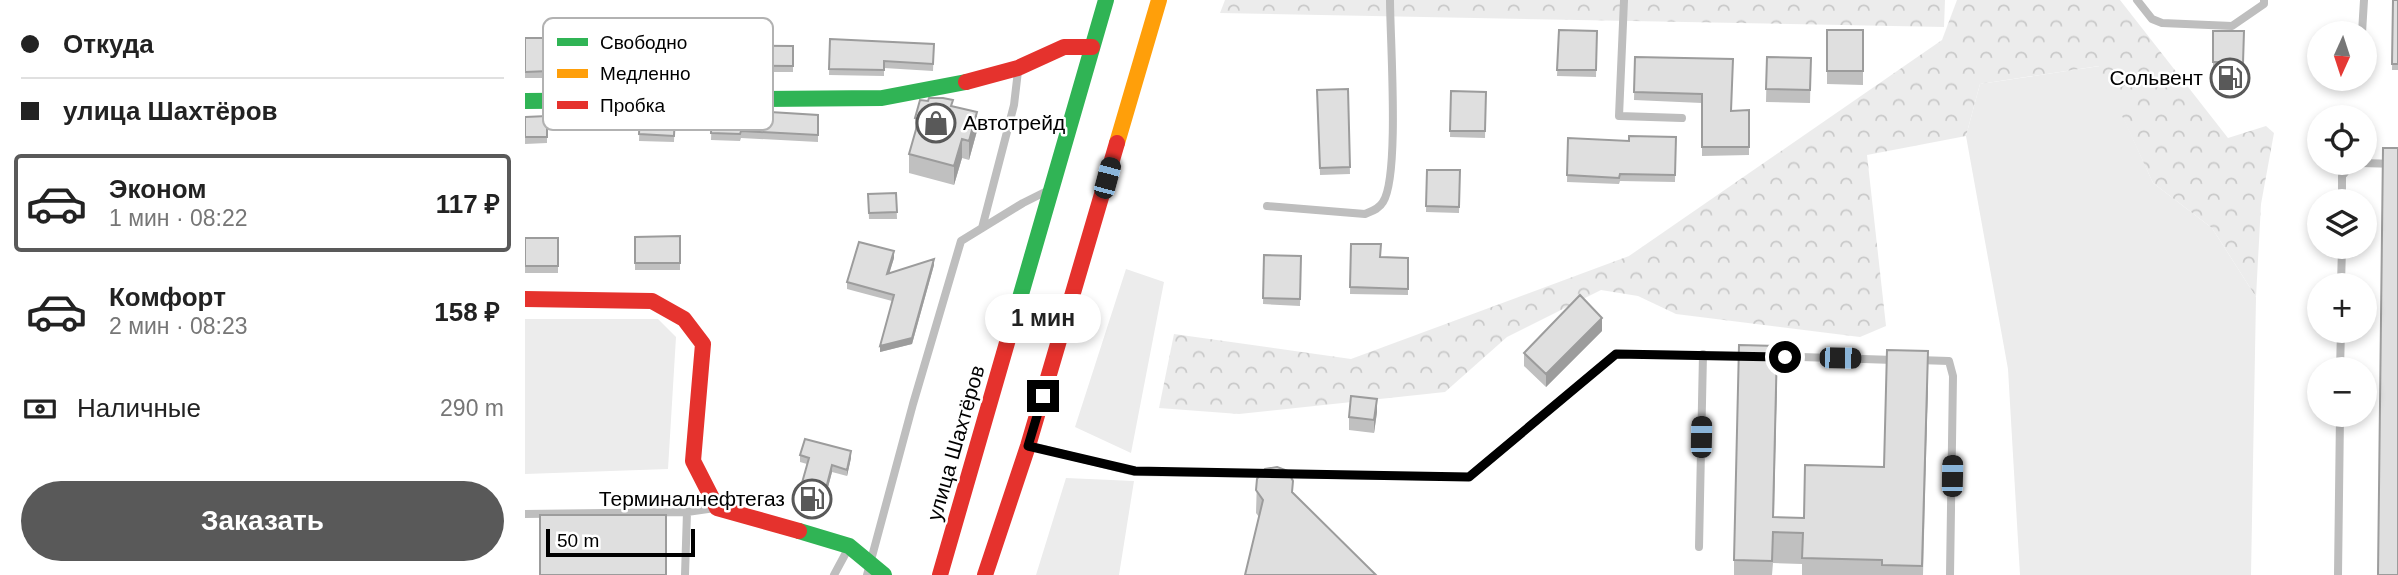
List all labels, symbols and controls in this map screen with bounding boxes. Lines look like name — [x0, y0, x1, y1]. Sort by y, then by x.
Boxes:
legend — [543, 18, 773, 130]
north arrow — [2307, 21, 2377, 91]
map controls — [2307, 21, 2377, 427]
text: Откуда — [63, 29, 154, 59]
text: Свободно — [600, 32, 687, 53]
fuel station icon: Сольвент — [2209, 57, 2251, 99]
text: Медленно — [600, 63, 690, 84]
place label: Сольвент — [2110, 66, 2203, 89]
text: Пробка — [600, 95, 665, 116]
text: улица Шахтёров — [63, 96, 278, 126]
shop icon: Автотрейд — [915, 102, 957, 144]
button: locate — [2307, 105, 2377, 175]
place label: Автотрейд — [963, 111, 1065, 134]
car — [1092, 155, 1123, 201]
icon: car — [25, 172, 88, 235]
text: Эконом — [109, 174, 207, 204]
text: 117 ₽ — [436, 189, 500, 219]
button: layers — [2307, 189, 2377, 259]
text: 1 мин · 08:22 — [109, 205, 248, 231]
button: + — [2307, 273, 2377, 343]
icon: car — [25, 280, 88, 343]
text: Комфорт — [109, 282, 226, 312]
callout: 1 мин — [985, 294, 1101, 344]
text: 158 ₽ — [434, 297, 500, 327]
text: 1 мин — [1011, 305, 1075, 331]
text: 2 мин · 08:23 — [109, 313, 248, 339]
route start — [1769, 341, 1801, 373]
car — [1819, 347, 1862, 369]
button: − — [2307, 357, 2377, 427]
street label: улица Шахтёров — [922, 363, 989, 523]
route end — [1027, 380, 1059, 412]
icon: cash — [21, 390, 59, 428]
text: Наличные — [77, 393, 201, 423]
text: 290 m — [440, 395, 504, 421]
car — [1691, 416, 1712, 458]
car — [1942, 455, 1963, 497]
fuel station icon: Терминалнефтегаз — [791, 478, 833, 520]
button: Заказать — [21, 481, 504, 561]
place label: Терминалнефтегаз — [599, 487, 785, 510]
scale bar — [546, 526, 695, 558]
text: 50 m — [557, 530, 599, 551]

